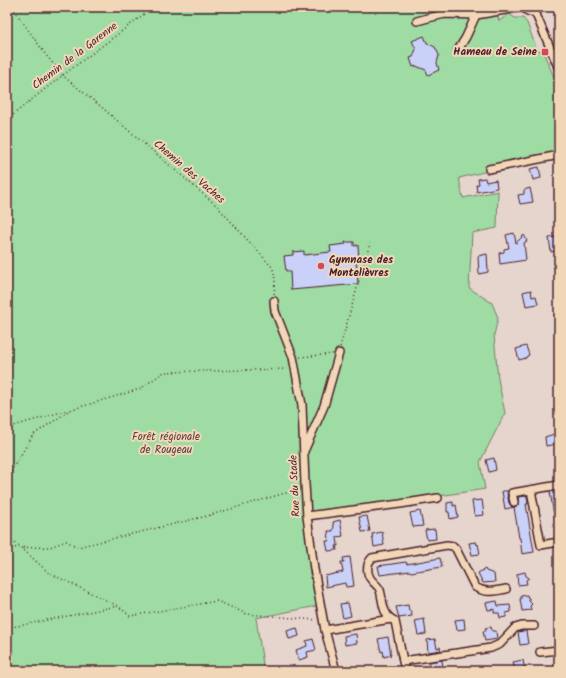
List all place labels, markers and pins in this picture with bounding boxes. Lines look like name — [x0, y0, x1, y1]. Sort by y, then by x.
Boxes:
place label: Hameau de Seine — [453, 43, 538, 61]
marker: Hameau de Seine — [540, 47, 550, 57]
place label: Gymnase des Montelièvres — [329, 251, 394, 282]
marker: Gymnase des Montelièvres — [316, 261, 326, 271]

